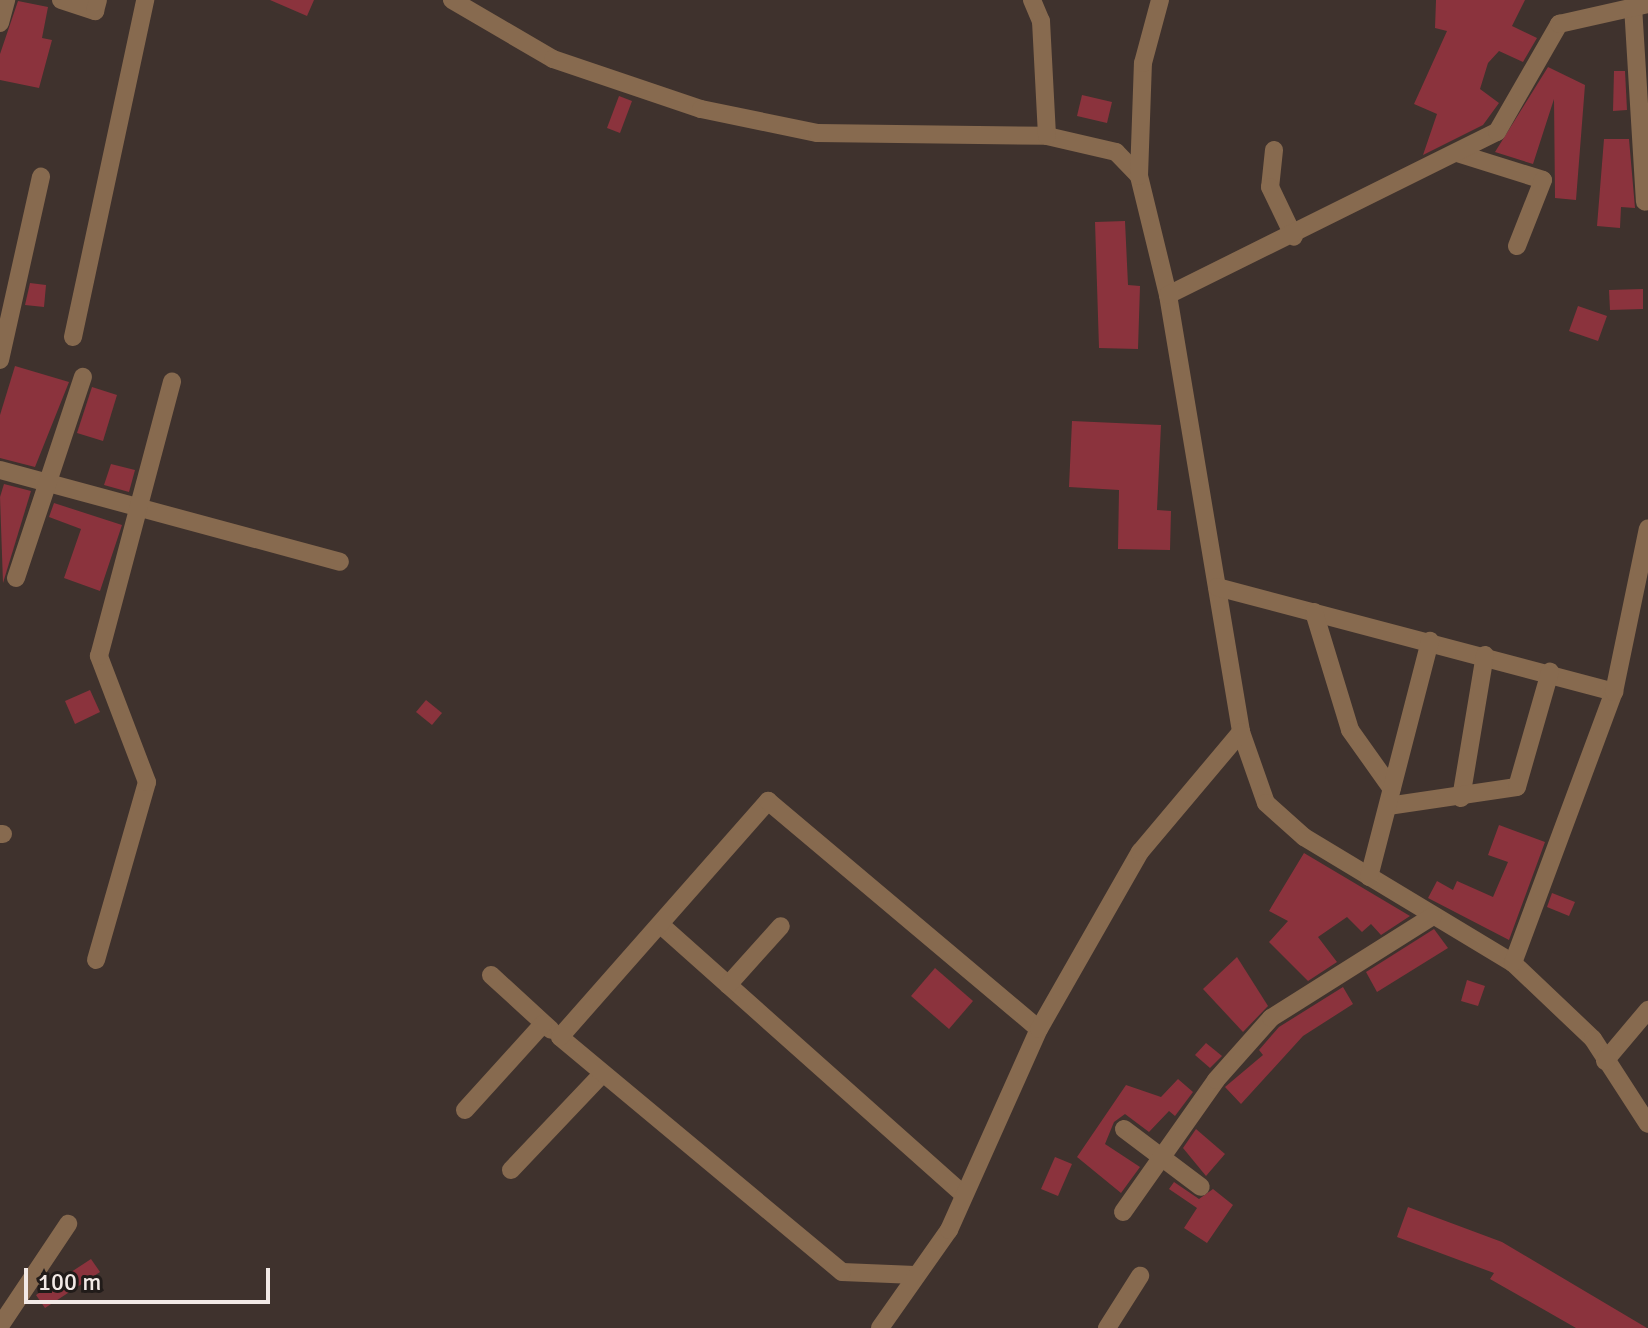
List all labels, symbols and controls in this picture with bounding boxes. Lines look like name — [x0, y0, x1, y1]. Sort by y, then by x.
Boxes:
scale bar — [28, 1252, 274, 1302]
text: 100 m — [38, 1267, 101, 1297]

